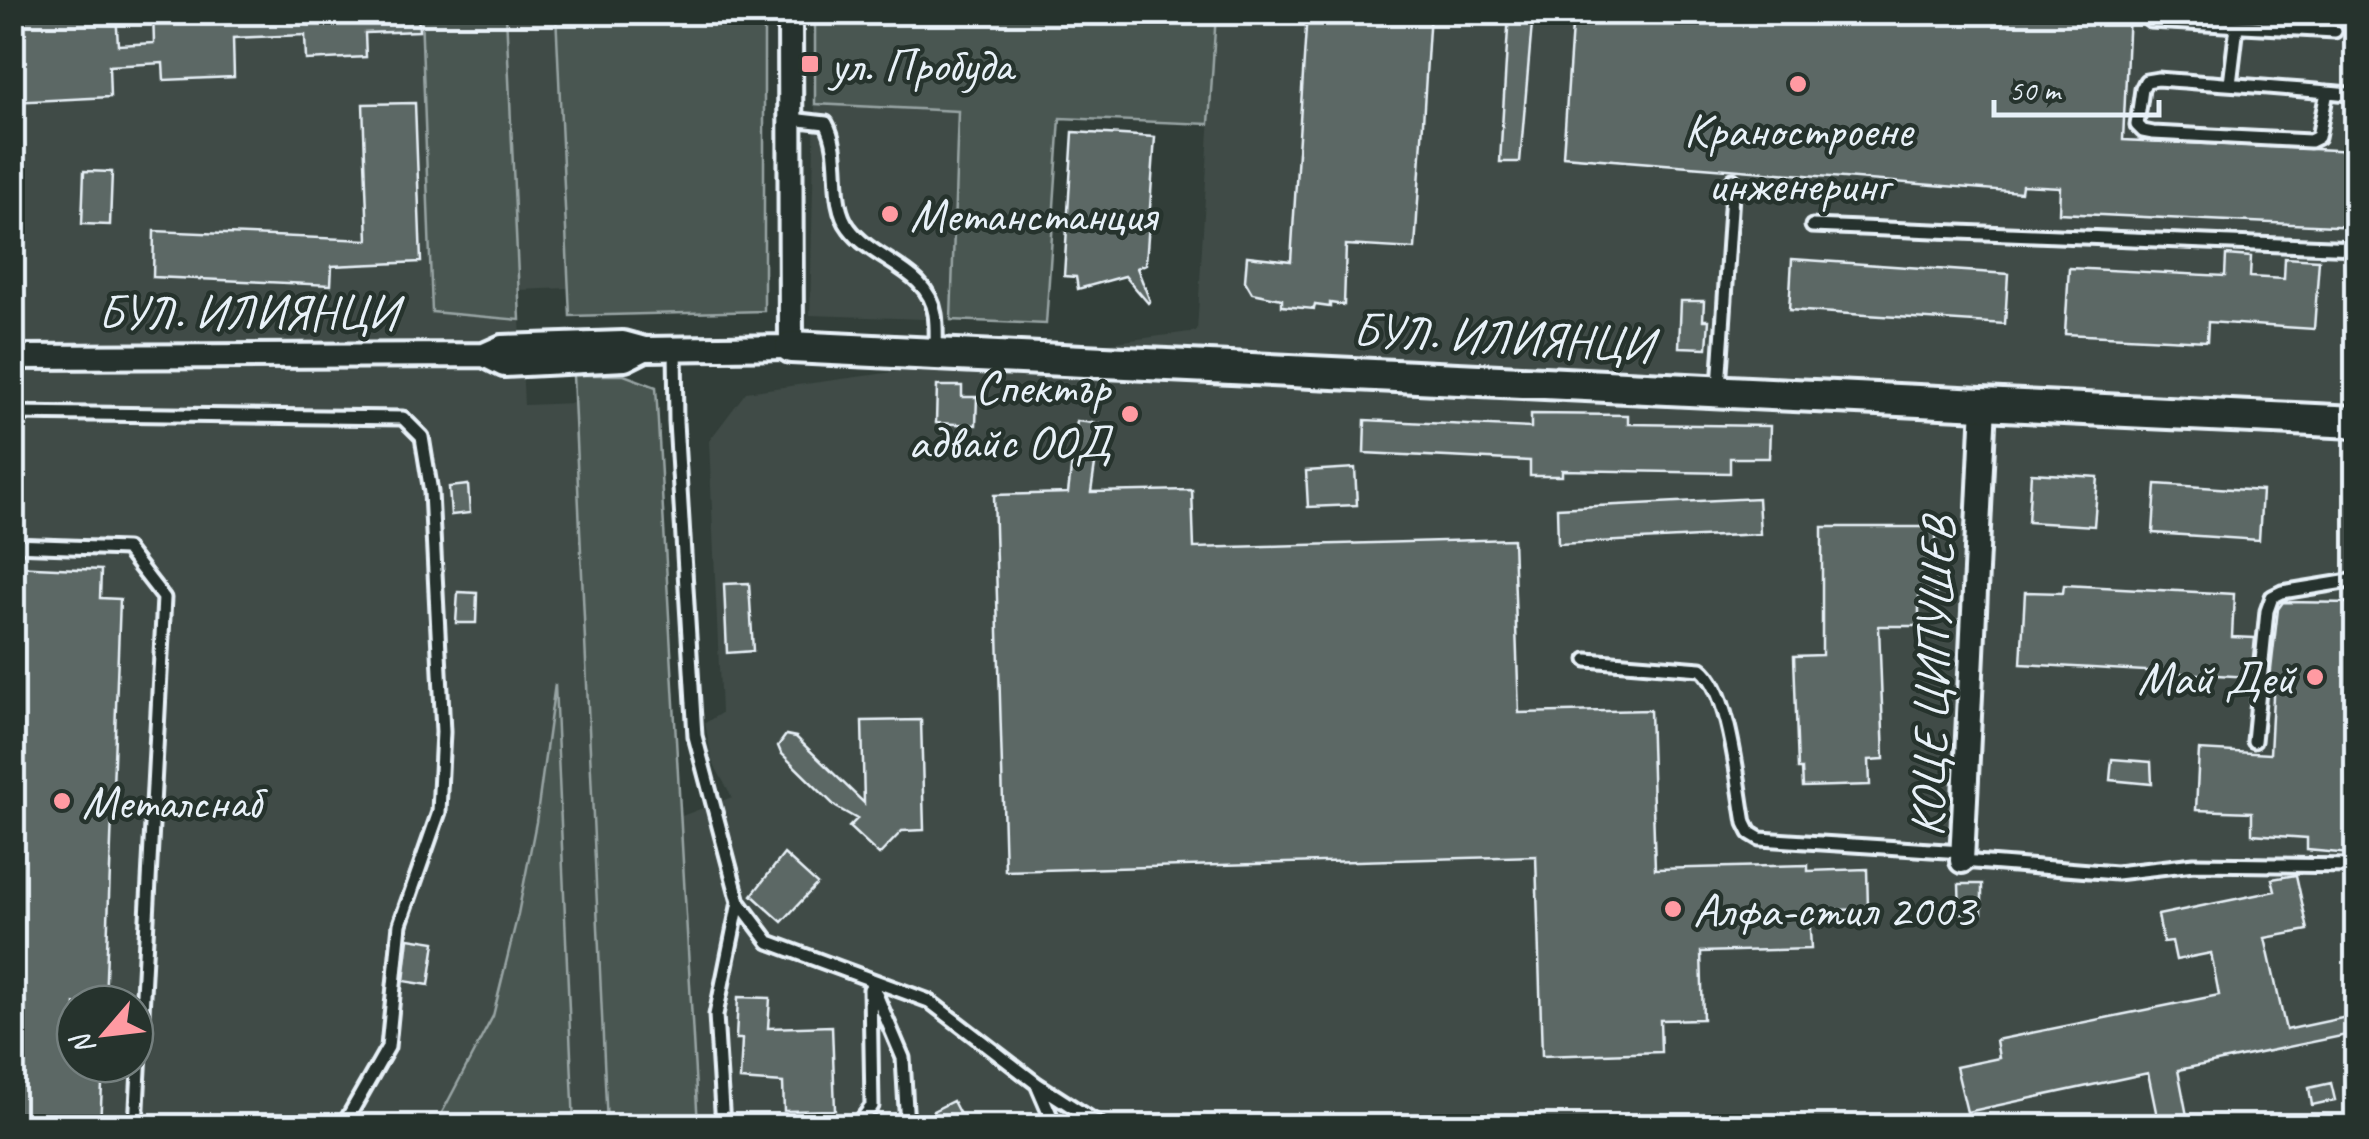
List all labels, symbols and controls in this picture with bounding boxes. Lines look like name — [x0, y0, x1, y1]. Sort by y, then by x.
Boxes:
place label: ул. Пробуда — [827, 35, 1017, 95]
marker: ул. Пробуда — [799, 53, 821, 75]
scale bar — [1994, 55, 2159, 117]
text: 50 m — [2009, 71, 2062, 109]
marker: Краностроене инженеринг — [1787, 73, 1809, 95]
place label: Краностроене инженеринг — [1684, 100, 1915, 215]
place label: Метанстанция — [910, 185, 1159, 245]
marker: Метанстанция — [879, 203, 901, 225]
street label: БУЛ. ИЛИЯНЦИ — [98, 282, 406, 342]
street label: БУЛ. ИЛИЯНЦИ — [1352, 299, 1662, 375]
place label: Спектър адвайс ООД — [908, 357, 1114, 472]
marker: Спектър адвайс ООД — [1119, 403, 1141, 425]
street label: КОЦЕ ЦИПУШЕВ — [1896, 513, 1968, 838]
place label: Май Дей — [2138, 648, 2298, 708]
marker: Май Дей — [2304, 666, 2326, 688]
place label: Металснаб — [82, 772, 268, 832]
marker: Металснаб — [51, 790, 73, 812]
place label: Алфа-стил 2003 — [1693, 880, 1978, 940]
marker: Алфа-стил 2003 — [1662, 898, 1684, 920]
north arrow — [55, 984, 155, 1084]
text: N — [62, 1026, 103, 1061]

